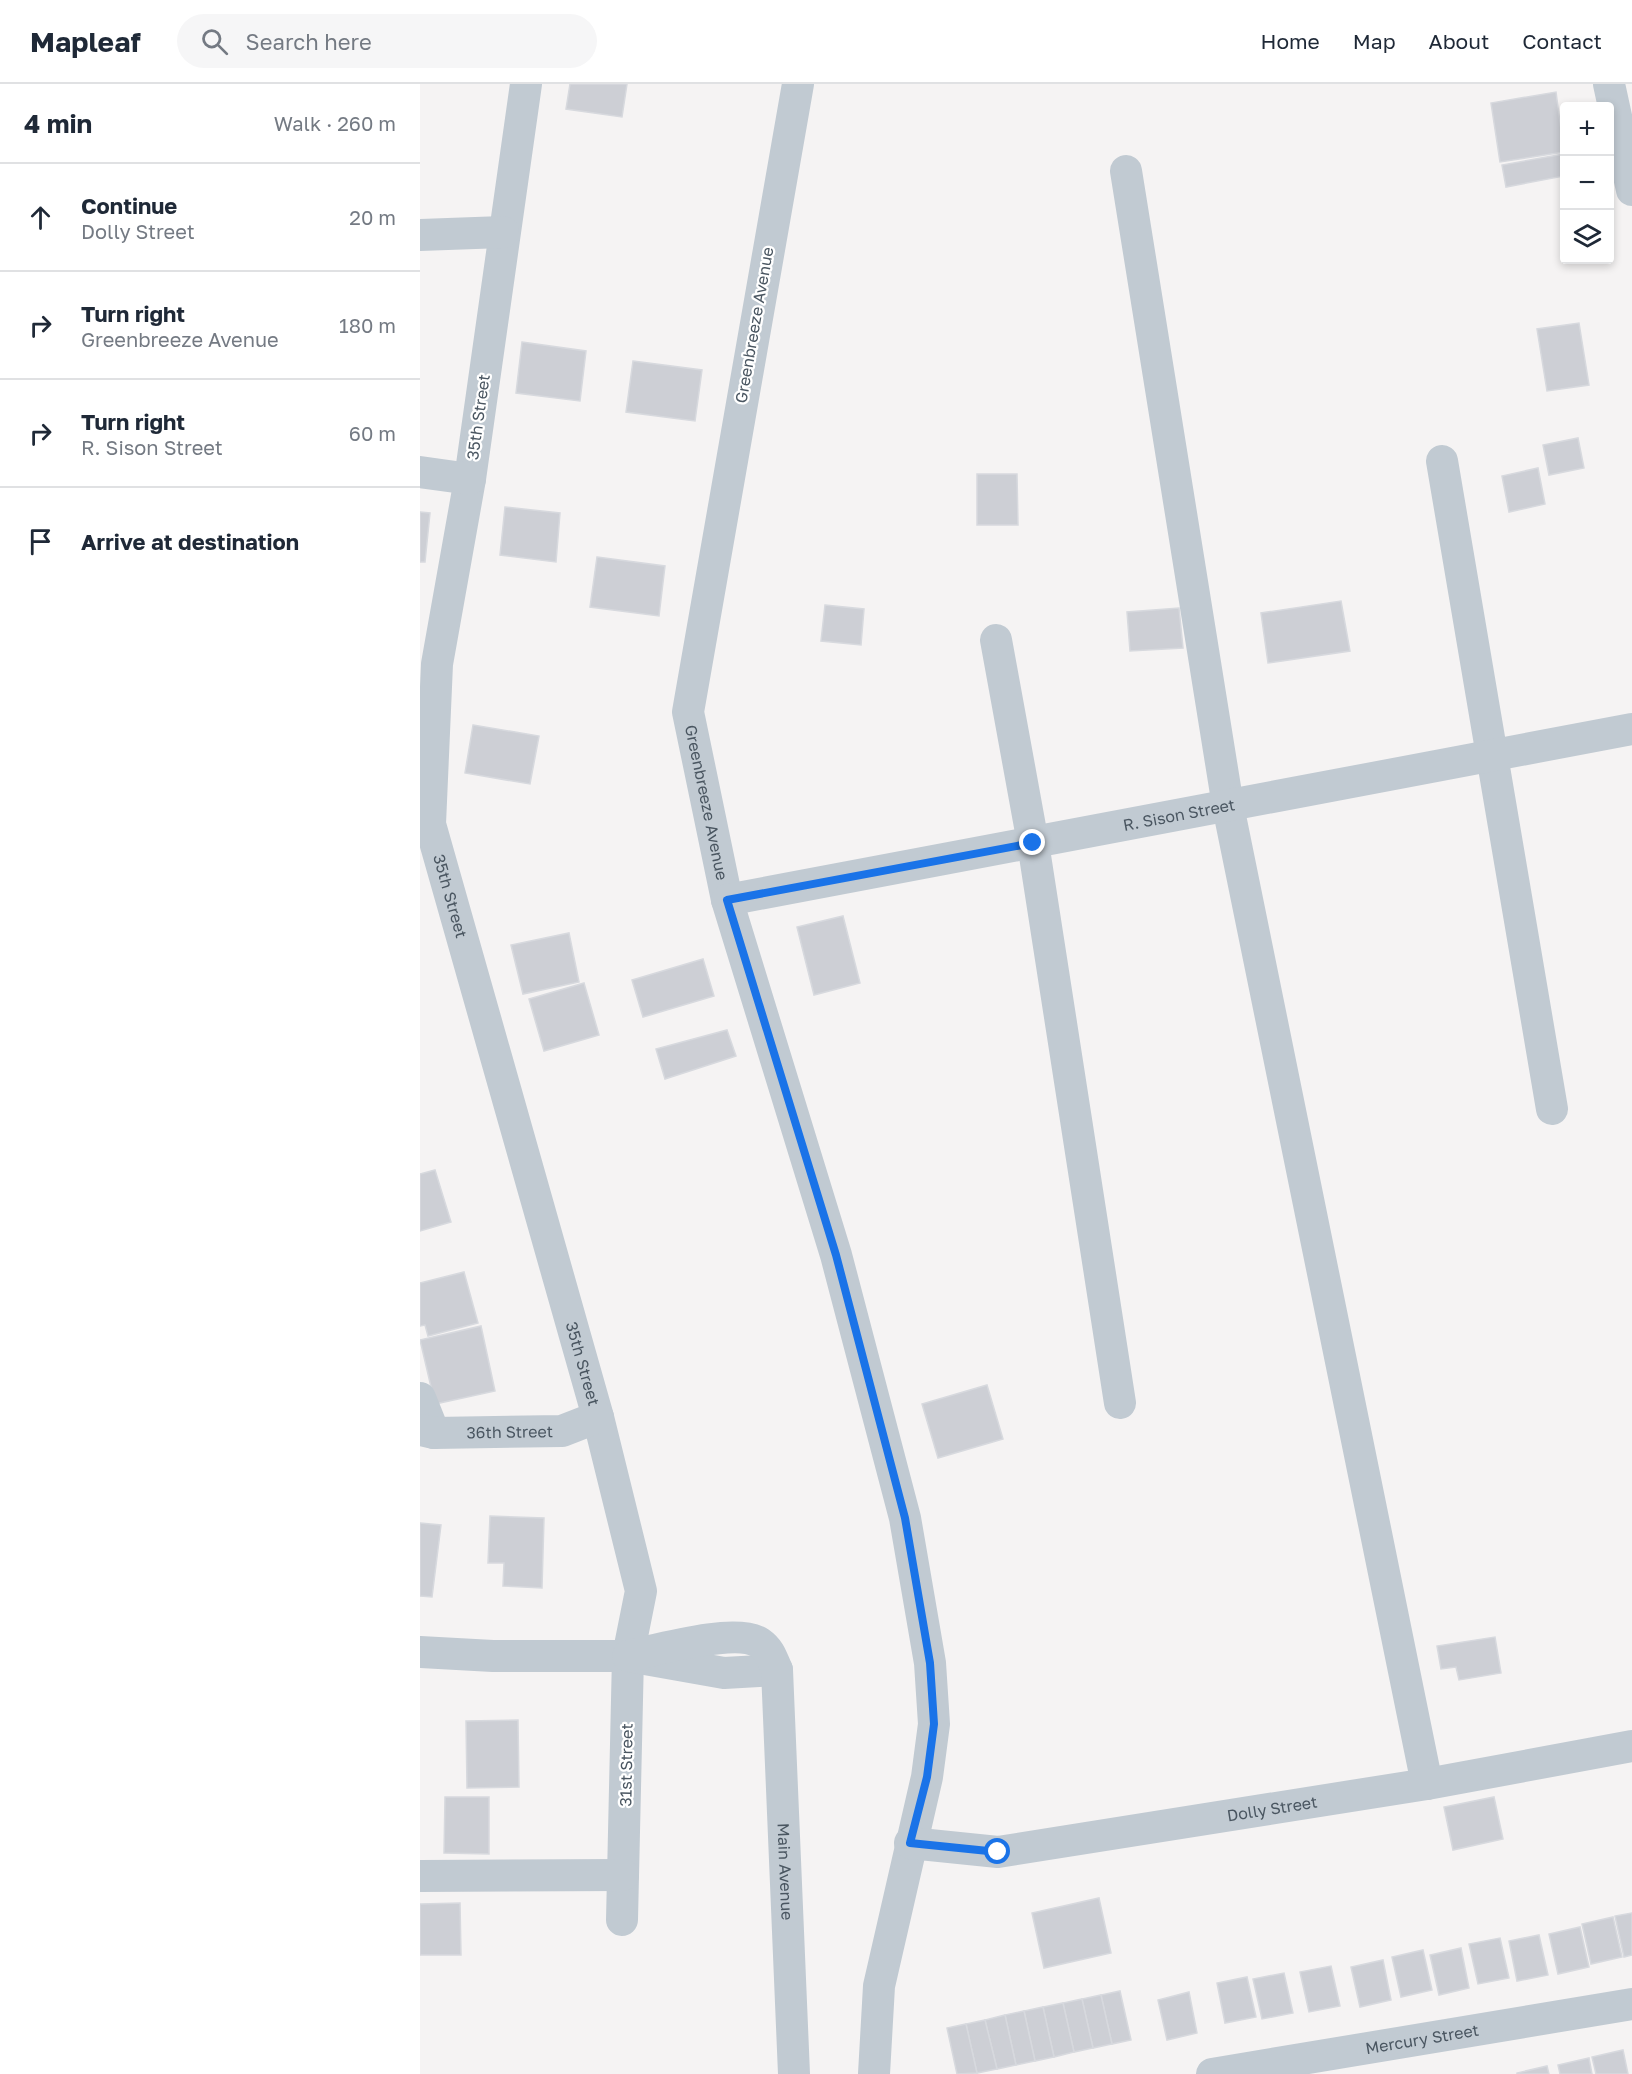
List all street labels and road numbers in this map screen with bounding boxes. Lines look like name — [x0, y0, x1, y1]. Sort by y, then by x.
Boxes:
street label: Greenbreeze Avenue — [730, 245, 778, 405]
street label: 35th Street — [462, 373, 494, 461]
street label: Greenbreeze Avenue — [681, 723, 733, 882]
street label: R. Sison Street — [1121, 794, 1237, 835]
street label: 35th Street — [429, 852, 472, 940]
street label: 35th Street — [562, 1319, 604, 1408]
street label: 36th Street — [466, 1421, 553, 1442]
street label: 31st Street — [615, 1723, 637, 1807]
street label: Dolly Street — [1226, 1792, 1319, 1826]
street label: Main Avenue — [773, 1823, 798, 1921]
street label: Mercury Street — [1364, 2020, 1480, 2058]

